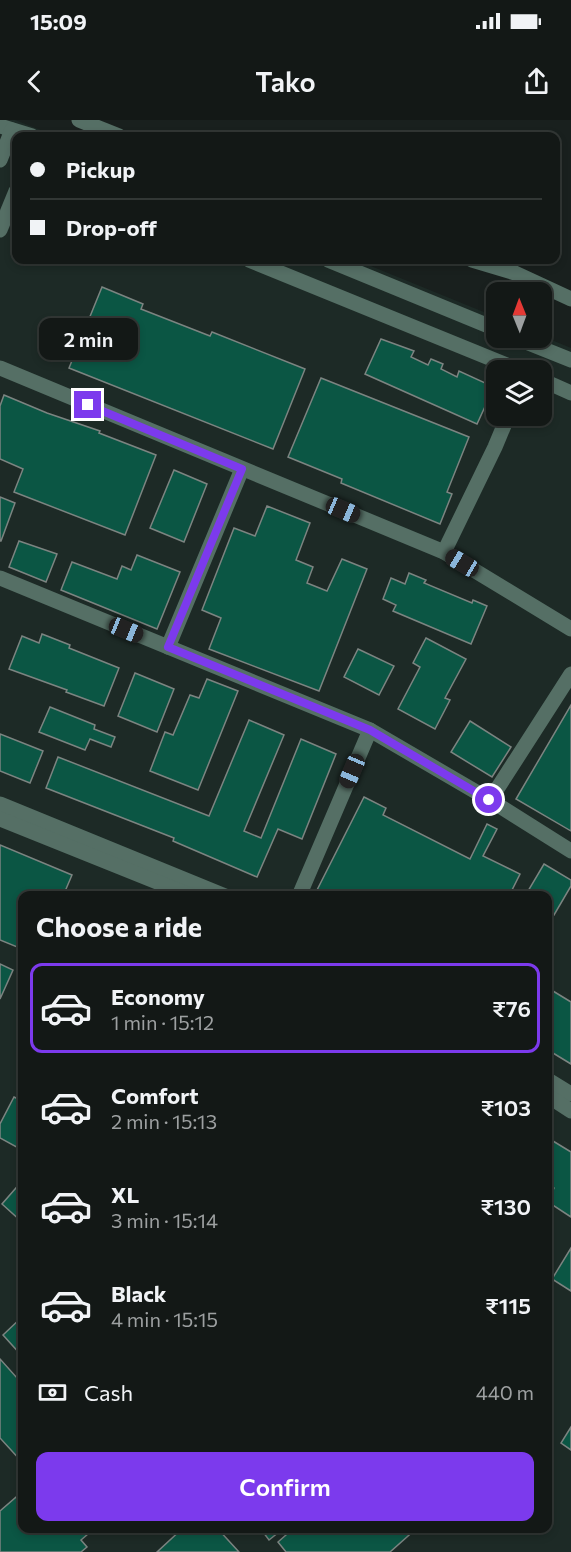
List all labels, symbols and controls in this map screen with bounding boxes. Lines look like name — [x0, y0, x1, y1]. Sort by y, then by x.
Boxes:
text: 15:09 — [30, 8, 87, 35]
icon: back — [18, 65, 51, 98]
text: Tako — [255, 65, 316, 98]
icon: share — [520, 65, 553, 98]
text: Pickup — [66, 156, 135, 183]
text: Drop-off — [66, 214, 157, 241]
north arrow — [486, 282, 552, 348]
map controls — [486, 282, 552, 426]
callout: 2 min — [38, 318, 138, 360]
text: 2 min — [64, 327, 113, 351]
button: layers — [486, 360, 552, 426]
route end — [74, 391, 101, 418]
car — [323, 495, 363, 525]
car — [442, 546, 482, 580]
car — [106, 615, 146, 645]
car — [337, 751, 367, 791]
route start — [475, 786, 502, 813]
text: Choose a ride — [36, 910, 202, 943]
icon: car — [39, 981, 93, 1035]
text: Economy — [111, 983, 205, 1010]
text: ₹76 — [492, 995, 531, 1022]
text: 1 min · 15:12 — [111, 1010, 214, 1034]
icon: car — [39, 1080, 93, 1134]
text: Comfort — [111, 1082, 199, 1109]
text: ₹103 — [481, 1094, 531, 1121]
text: 2 min · 15:13 — [111, 1109, 217, 1133]
icon: car — [39, 1179, 93, 1233]
text: XL — [111, 1181, 139, 1208]
text: ₹130 — [481, 1193, 531, 1220]
text: 3 min · 15:14 — [111, 1208, 218, 1232]
icon: car — [39, 1278, 93, 1332]
text: Black — [111, 1280, 166, 1307]
text: ₹115 — [485, 1292, 531, 1319]
text: 4 min · 15:15 — [111, 1307, 218, 1331]
icon: cash — [36, 1376, 69, 1409]
text: Cash — [84, 1379, 133, 1406]
text: 440 m — [476, 1380, 534, 1404]
button: Confirm — [36, 1452, 534, 1521]

